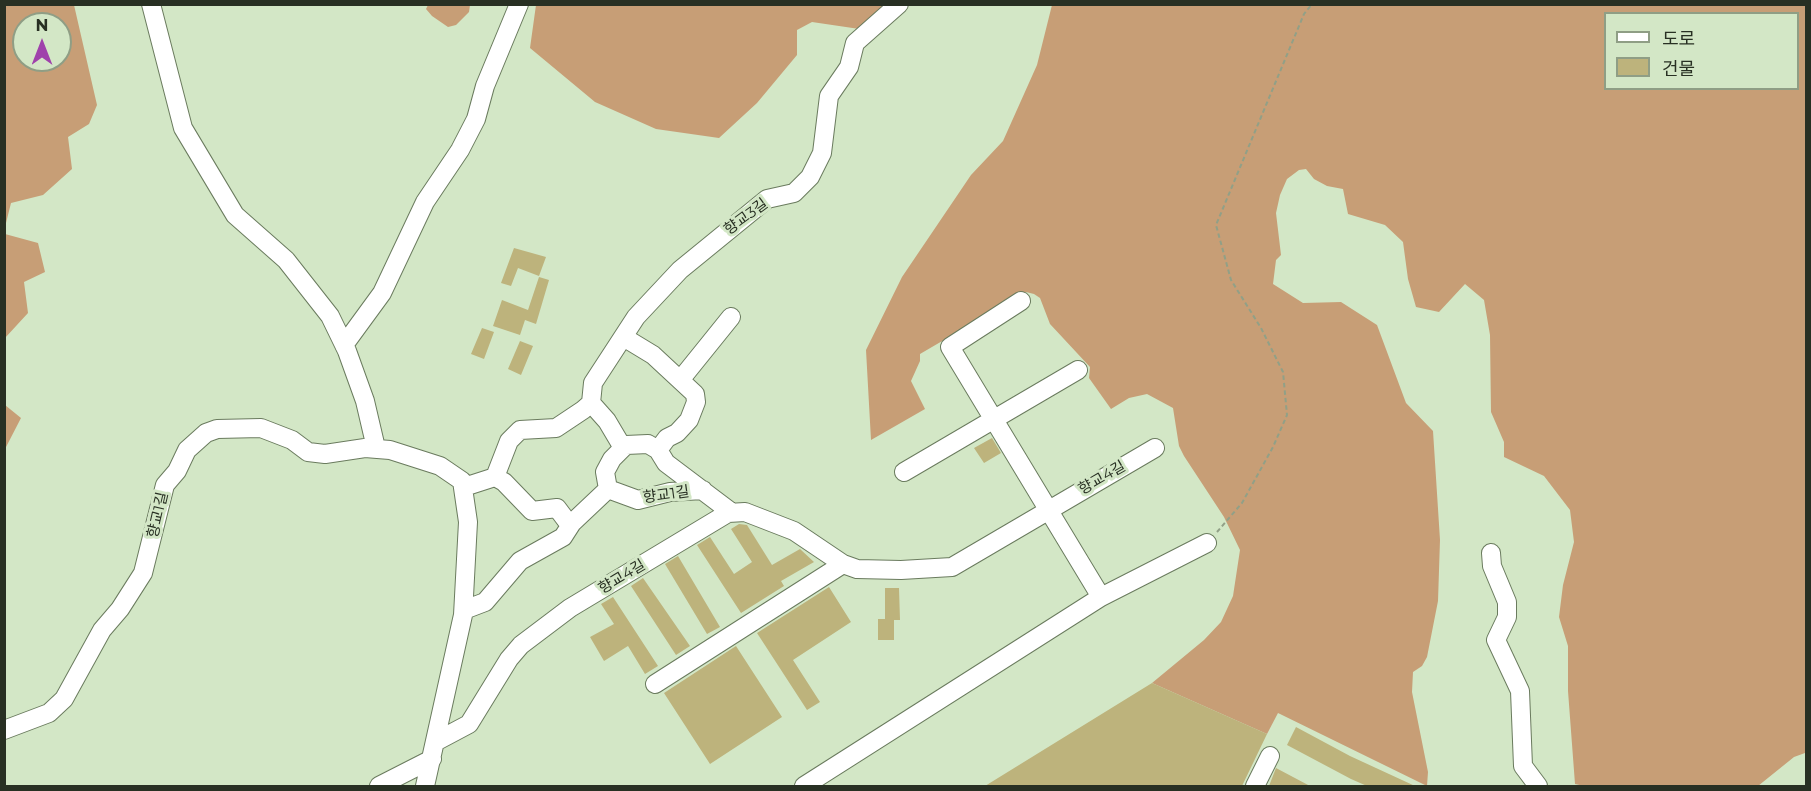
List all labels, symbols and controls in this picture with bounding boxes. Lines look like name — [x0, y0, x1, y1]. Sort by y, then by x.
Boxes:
north arrow — [12, 12, 72, 72]
legend — [1604, 12, 1799, 90]
text: N — [36, 16, 48, 35]
text: 도로 — [1662, 28, 1695, 50]
text: 건물 — [1662, 58, 1695, 80]
street label: 향교3길 — [721, 195, 771, 239]
street label: 향교4길 — [1075, 457, 1129, 499]
street label: 향교1길 — [642, 483, 690, 507]
street label: 향교1길 — [144, 490, 172, 540]
street label: 향교4길 — [595, 556, 649, 598]

